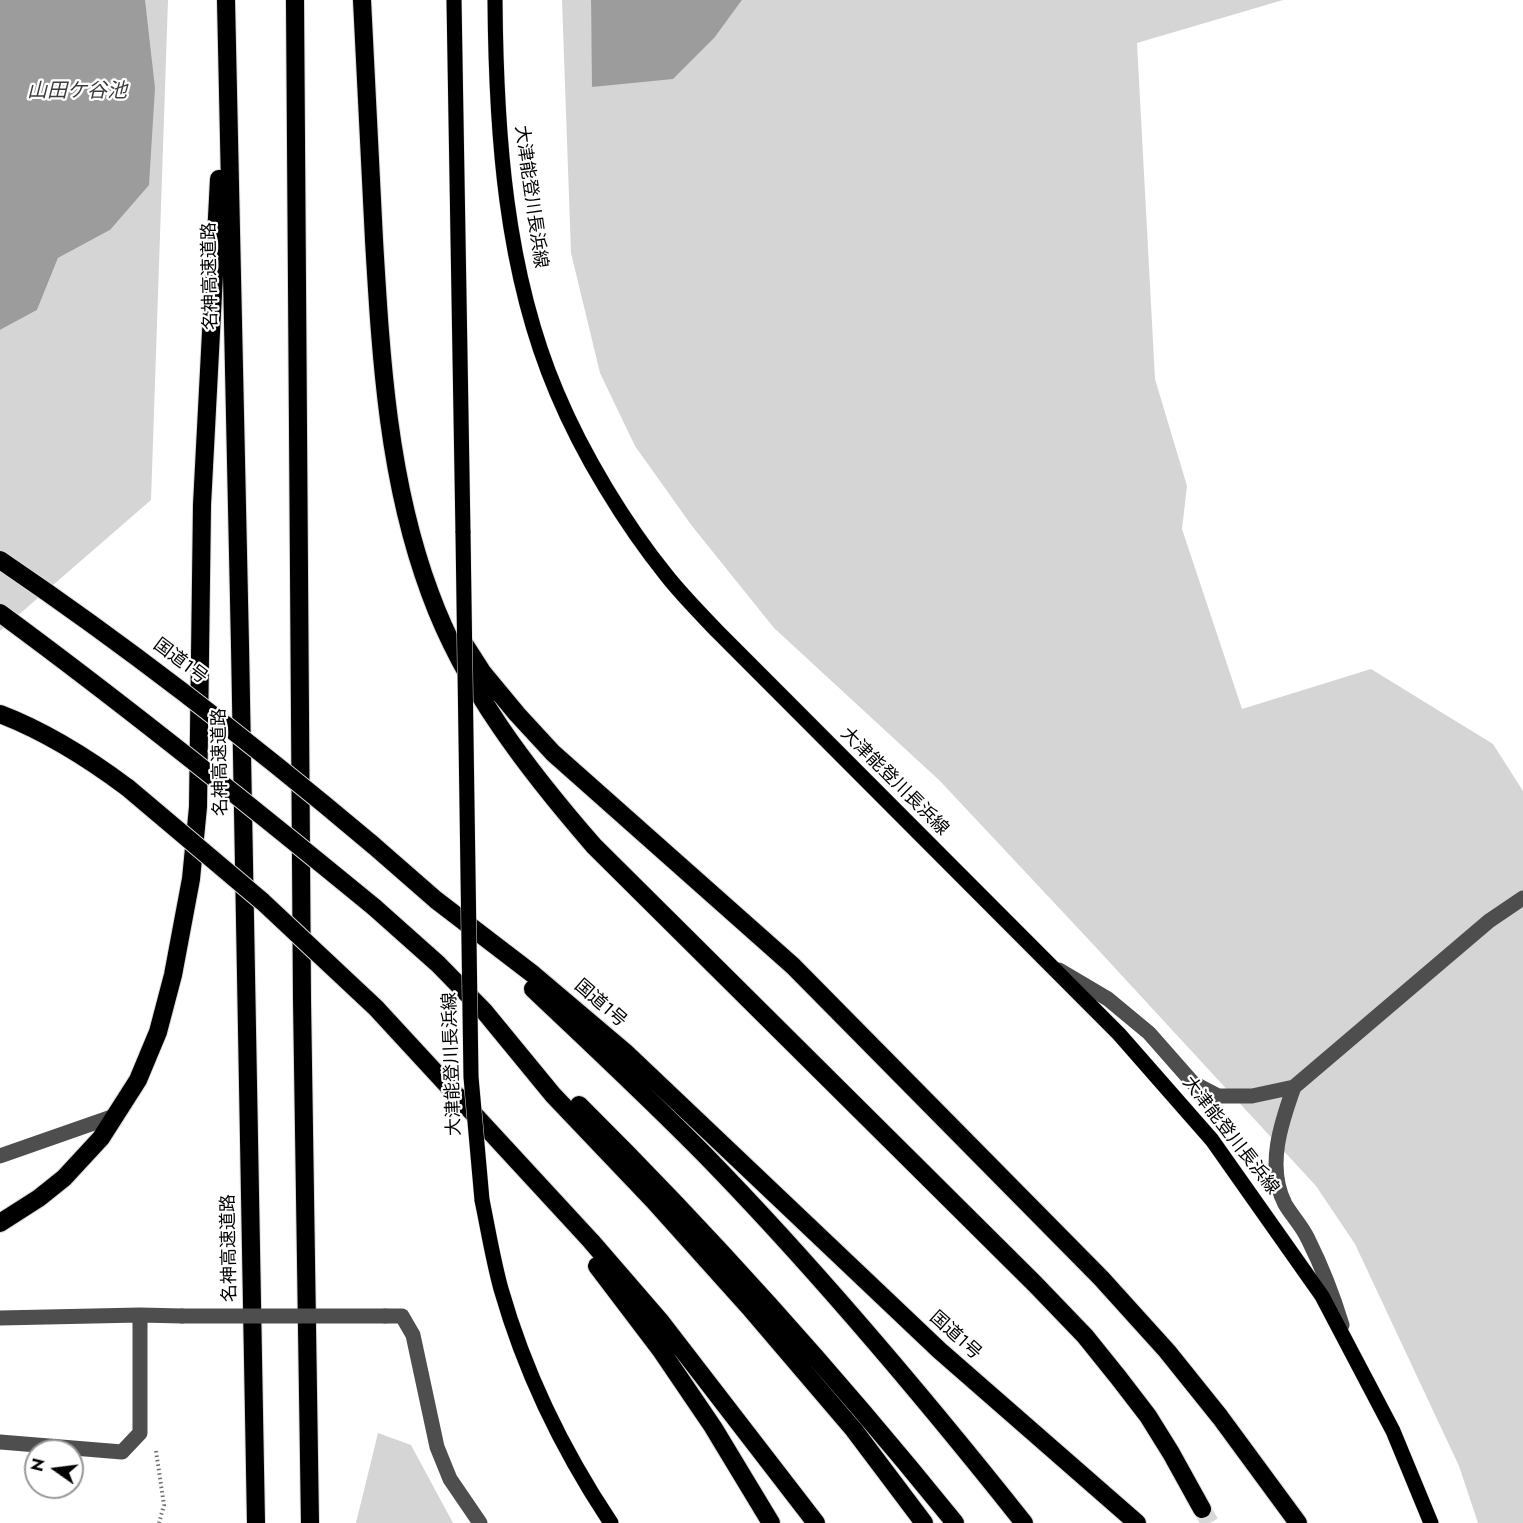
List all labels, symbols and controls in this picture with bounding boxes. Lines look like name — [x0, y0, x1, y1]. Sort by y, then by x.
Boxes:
water label: 山田ケ谷池 — [27, 80, 127, 104]
street label: 大津能登川長浜線 — [509, 124, 551, 270]
street label: 名神高速道路 — [199, 222, 223, 330]
street label: 国道1号 — [149, 635, 211, 689]
street label: 名神高速道路 — [209, 708, 233, 816]
street label: 大津能登川長浜線 — [835, 723, 953, 841]
street label: 国道1号 — [569, 975, 631, 1033]
street label: 大津能登川長浜線 — [440, 992, 466, 1136]
street label: 大津能登川長浜線 — [1177, 1073, 1283, 1199]
street label: 名神高速道路 — [218, 1194, 242, 1302]
street label: 国道1号 — [925, 1307, 985, 1365]
north arrow — [24, 1439, 84, 1499]
text: N — [25, 1456, 51, 1474]

